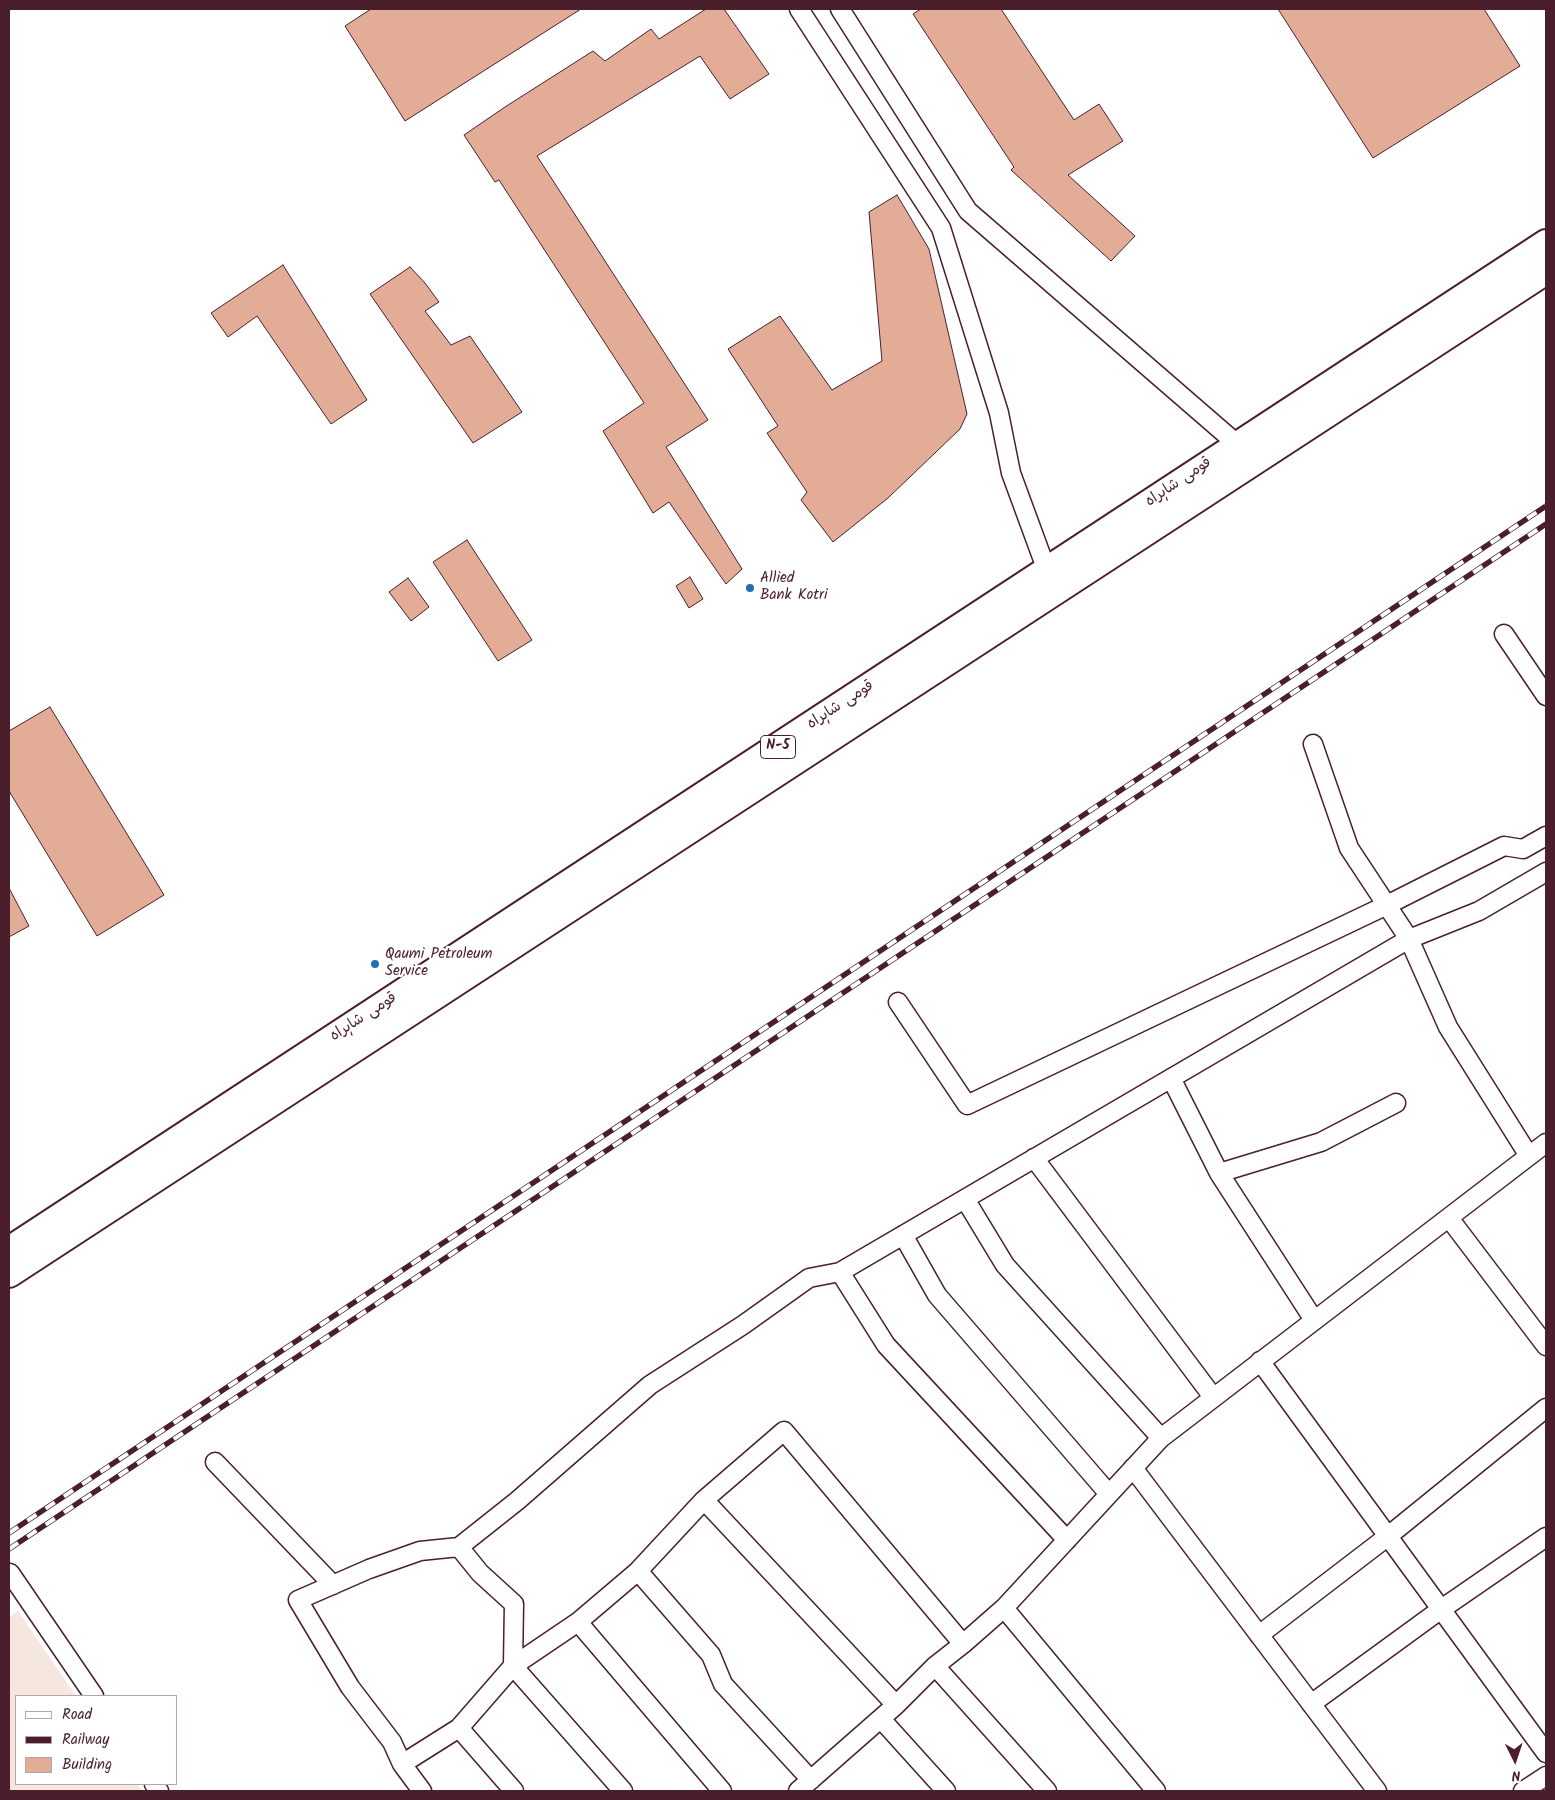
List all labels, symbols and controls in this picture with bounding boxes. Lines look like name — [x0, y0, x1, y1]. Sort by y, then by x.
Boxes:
street label: قومی شاہراہ — [1143, 454, 1215, 512]
place label: Allied Bank Kotri — [760, 570, 828, 605]
marker: Allied Bank Kotri — [744, 582, 756, 594]
street label: قومی شاہراہ — [804, 678, 878, 734]
road number: N-5 — [760, 736, 796, 759]
place label: Qaumi Petroleum Service — [385, 946, 492, 981]
marker: Qaumi Petroleum Service — [369, 958, 381, 970]
street label: قومی شاہراہ — [327, 990, 401, 1046]
legend — [15, 1695, 178, 1785]
text: Road — [62, 1703, 92, 1727]
text: Railway — [62, 1728, 109, 1752]
north arrow — [1490, 1735, 1540, 1785]
text: Building — [62, 1753, 112, 1777]
text: N — [1511, 1764, 1521, 1786]

